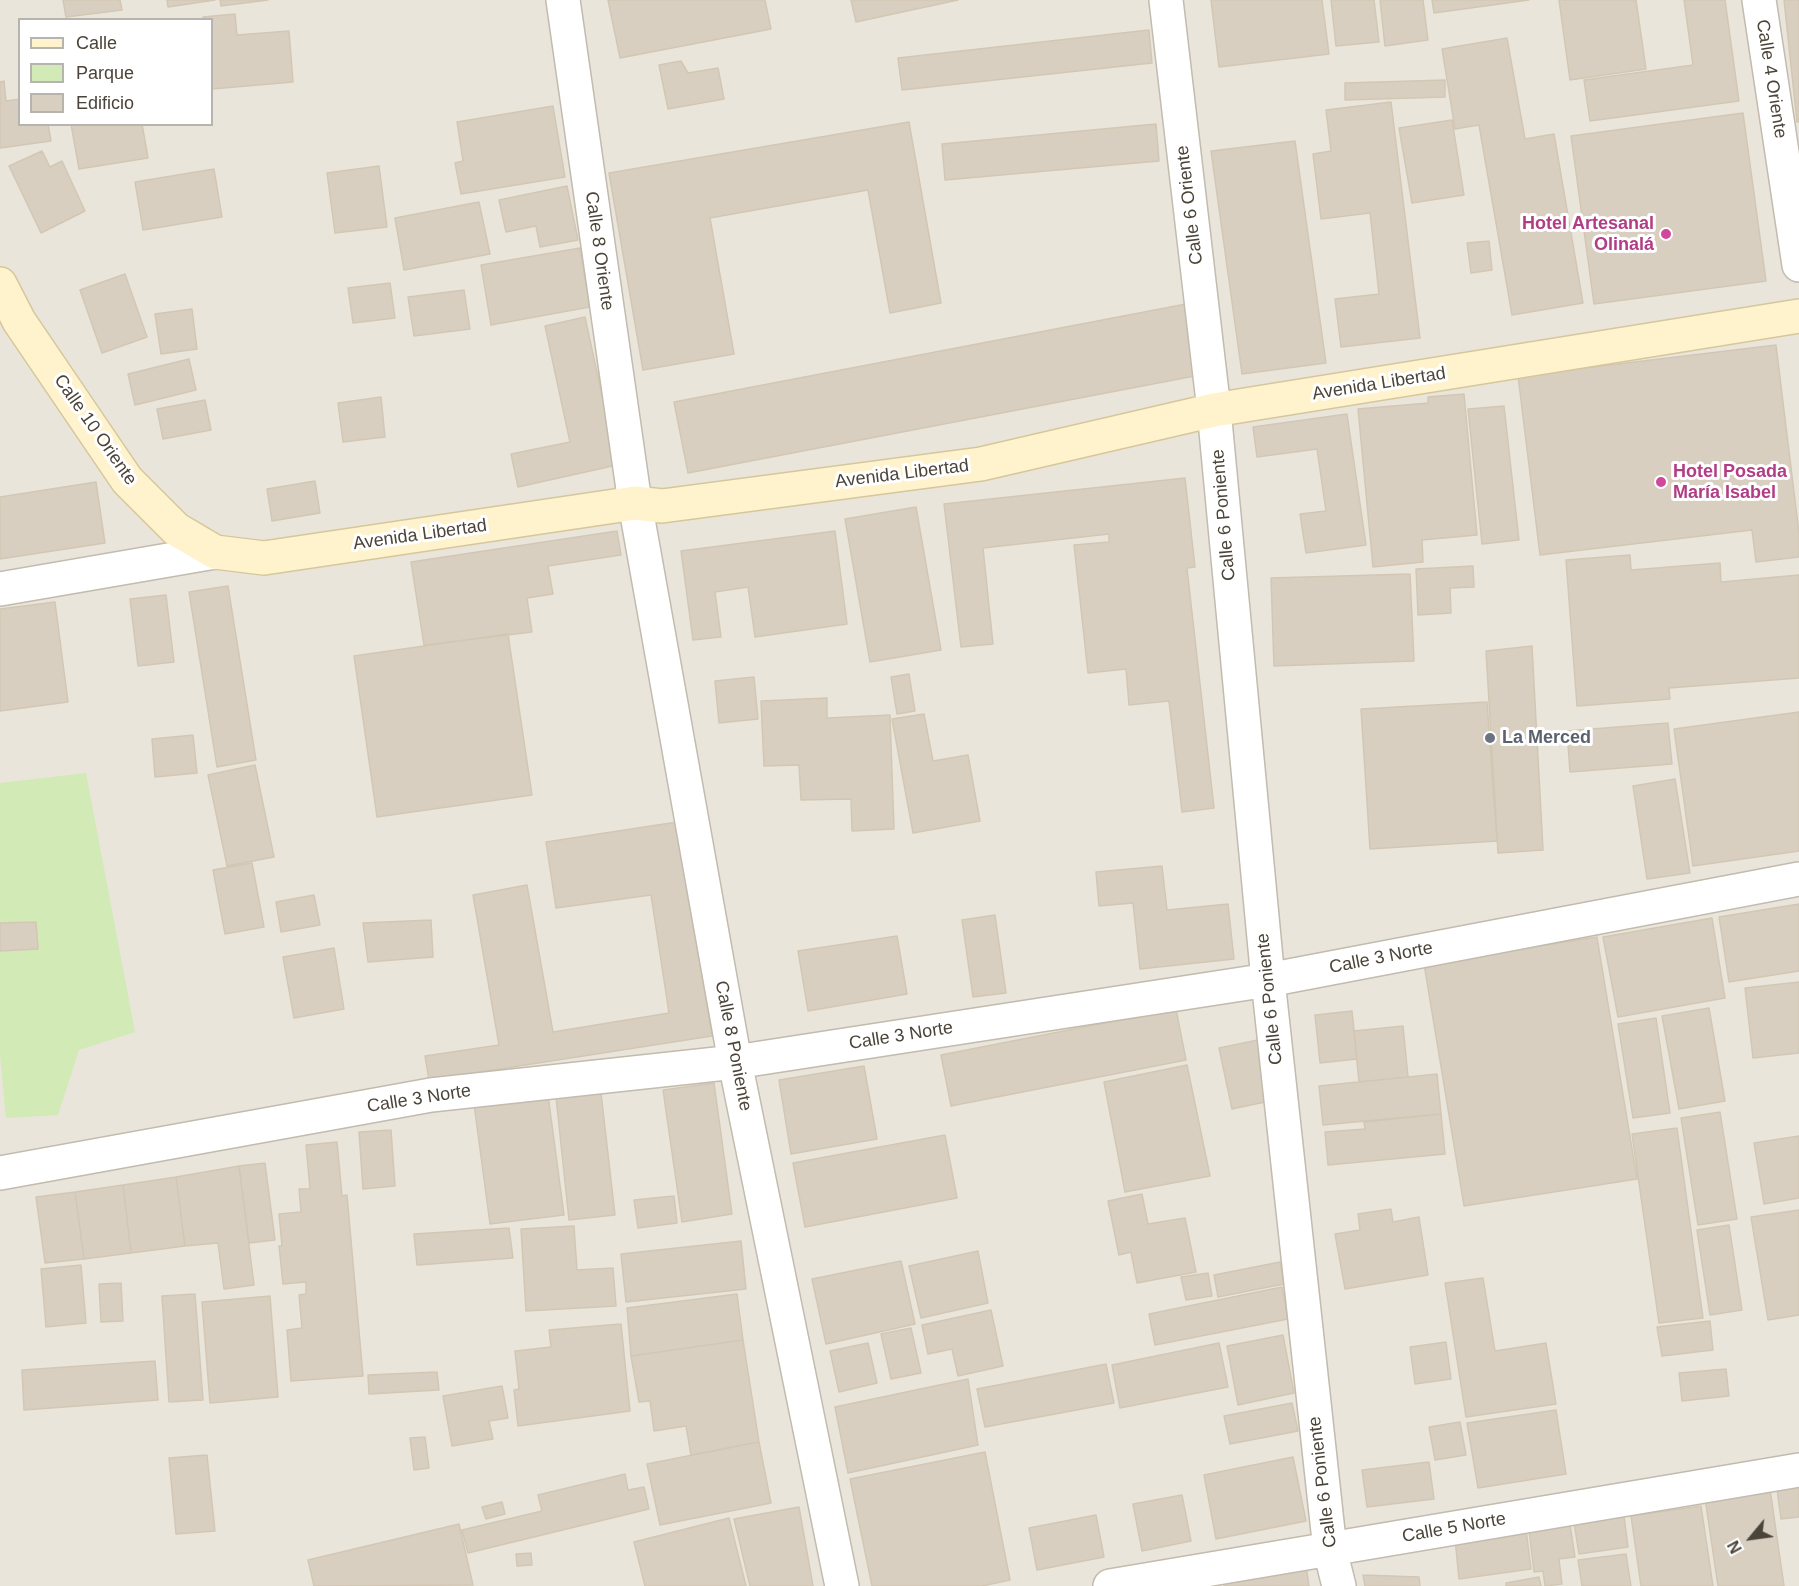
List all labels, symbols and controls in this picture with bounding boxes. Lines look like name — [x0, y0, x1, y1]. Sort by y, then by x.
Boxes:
legend — [18, 18, 213, 126]
street label: Calle 4 Oriente — [1751, 18, 1791, 140]
text: Calle — [76, 33, 117, 53]
text: Parque — [76, 63, 134, 83]
text: Edificio — [76, 93, 134, 113]
street label: Calle 6 Oriente — [1172, 144, 1208, 266]
street label: Calle 8 Oriente — [580, 190, 618, 312]
place label: Hotel Artesanal Olinalá — [1522, 213, 1654, 256]
marker: Hotel Artesanal Olinalá — [1659, 227, 1673, 241]
street label: Avenida Libertad — [1311, 363, 1447, 405]
street label: Calle 10 Oriente — [49, 371, 141, 489]
street label: Calle 6 Poniente — [1207, 448, 1241, 582]
street label: Avenida Libertad — [834, 455, 970, 493]
place label: Hotel Posada María Isabel — [1673, 461, 1787, 504]
marker: Hotel Posada María Isabel — [1654, 475, 1668, 489]
street label: Avenida Libertad — [352, 515, 488, 555]
place label: La Merced — [1502, 727, 1591, 749]
marker: La Merced — [1483, 731, 1497, 745]
street label: Calle 6 Poniente — [1252, 932, 1288, 1066]
street label: Calle 3 Norte — [1327, 937, 1435, 979]
street label: Calle 8 Poniente — [710, 979, 756, 1113]
street label: Calle 3 Norte — [847, 1017, 955, 1055]
street label: Calle 3 Norte — [365, 1080, 473, 1118]
street label: Calle 6 Poniente — [1304, 1415, 1342, 1549]
street label: Calle 5 Norte — [1400, 1508, 1508, 1548]
north arrow — [1721, 1508, 1781, 1568]
text: N — [1725, 1538, 1745, 1556]

